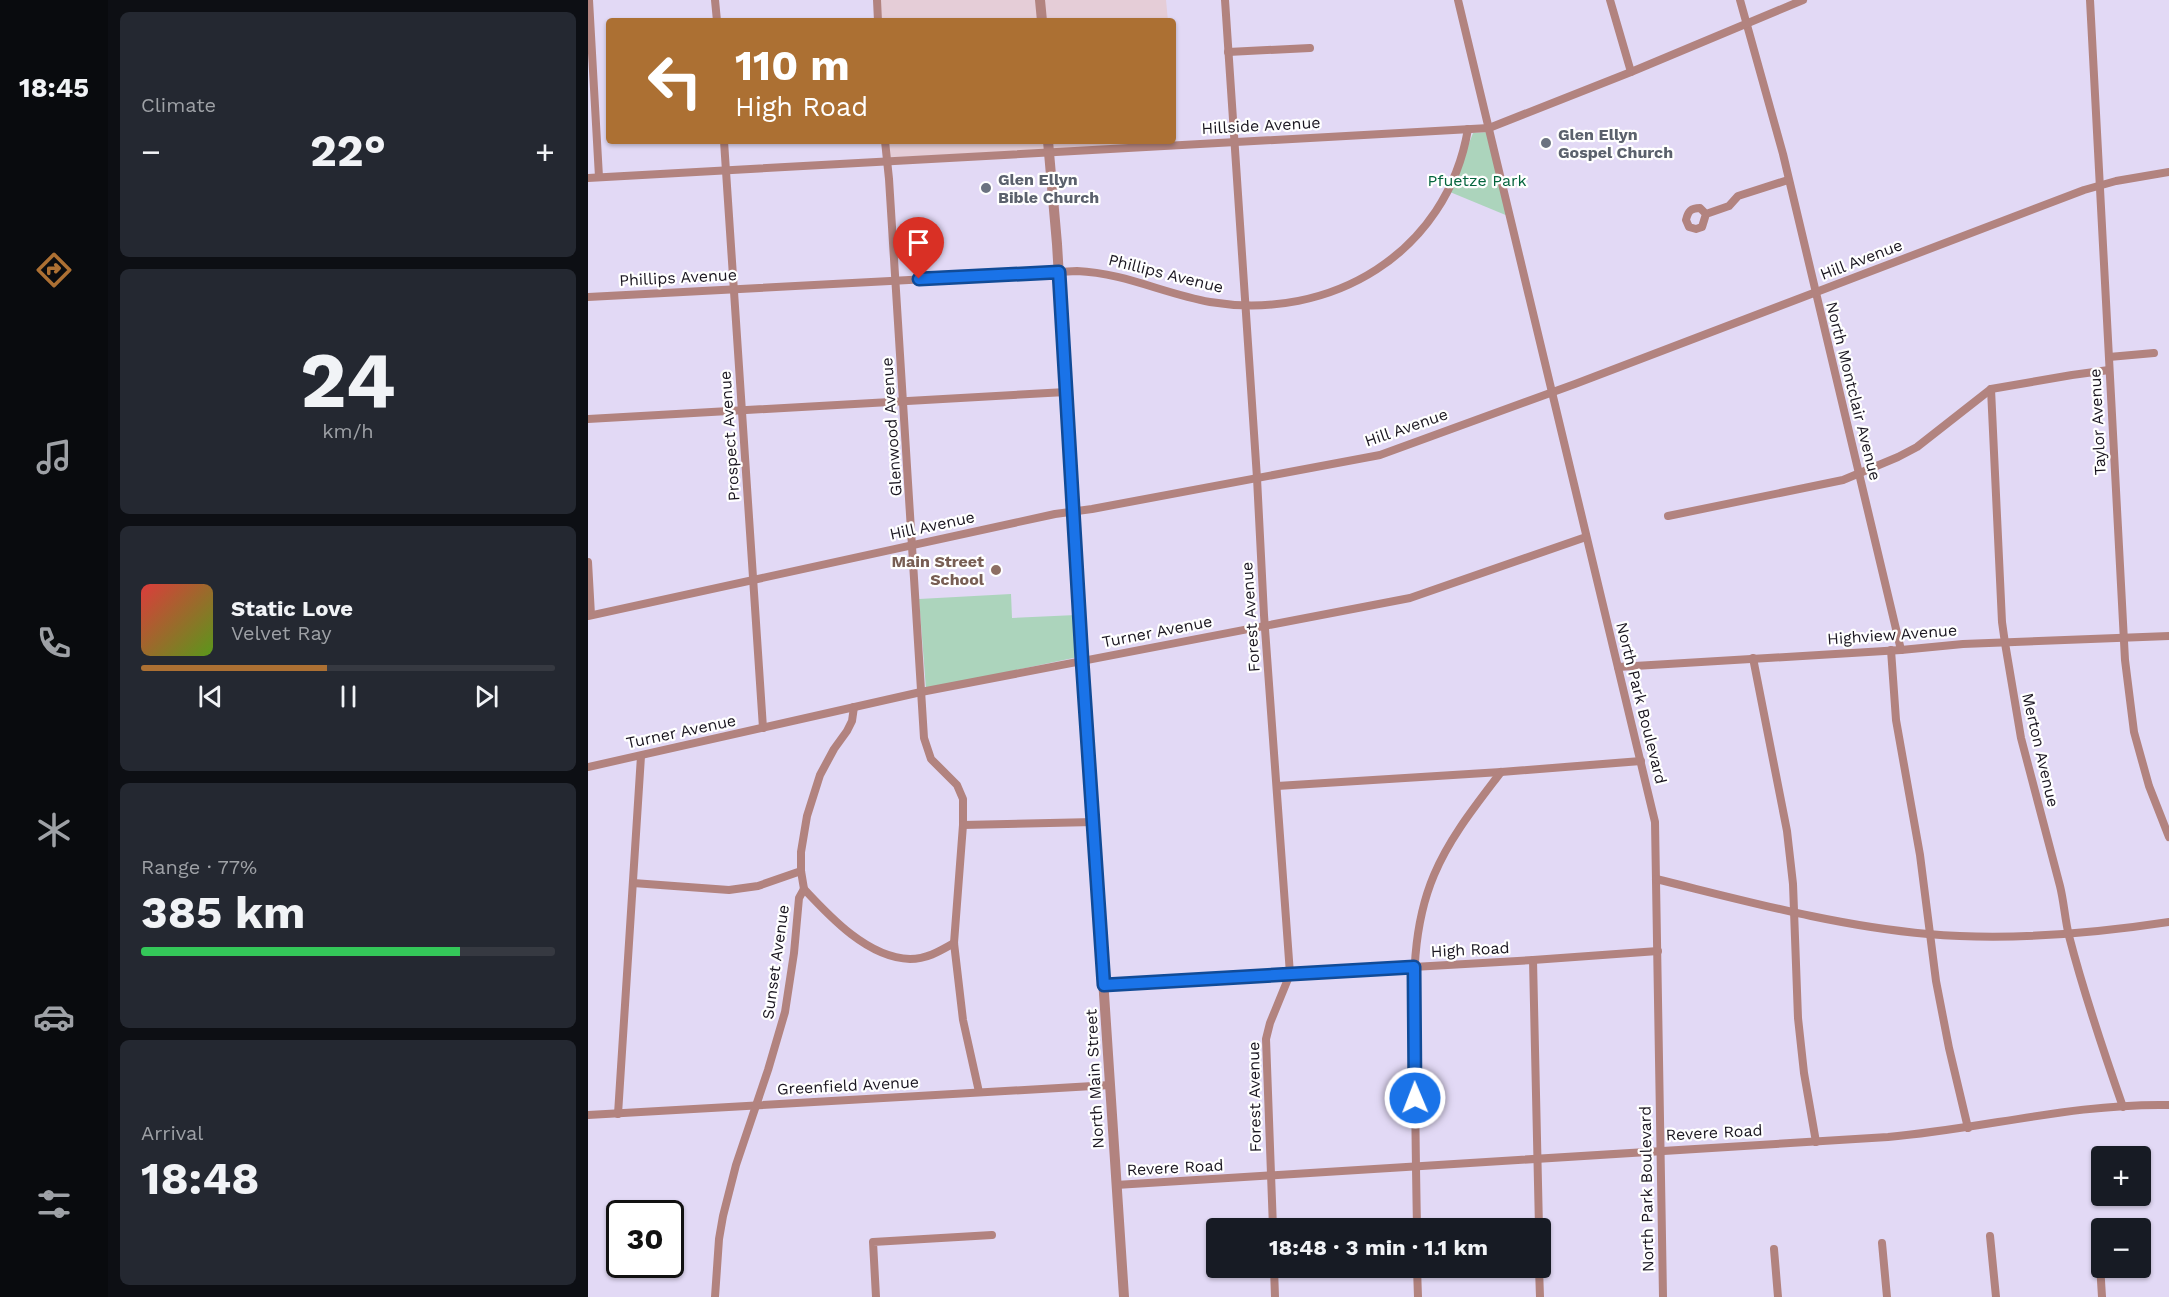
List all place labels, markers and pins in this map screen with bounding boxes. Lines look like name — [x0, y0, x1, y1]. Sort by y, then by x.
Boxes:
place label: Glen Ellyn Gospel Church — [1558, 125, 1673, 162]
marker: Glen Ellyn Gospel Church — [1539, 136, 1553, 150]
place label: Glen Ellyn Bible Church — [998, 170, 1099, 207]
marker: Glen Ellyn Bible Church — [979, 181, 993, 195]
pin — [893, 217, 944, 279]
place label: Main Street School — [892, 552, 985, 589]
marker: Main Street School — [989, 563, 1003, 577]

